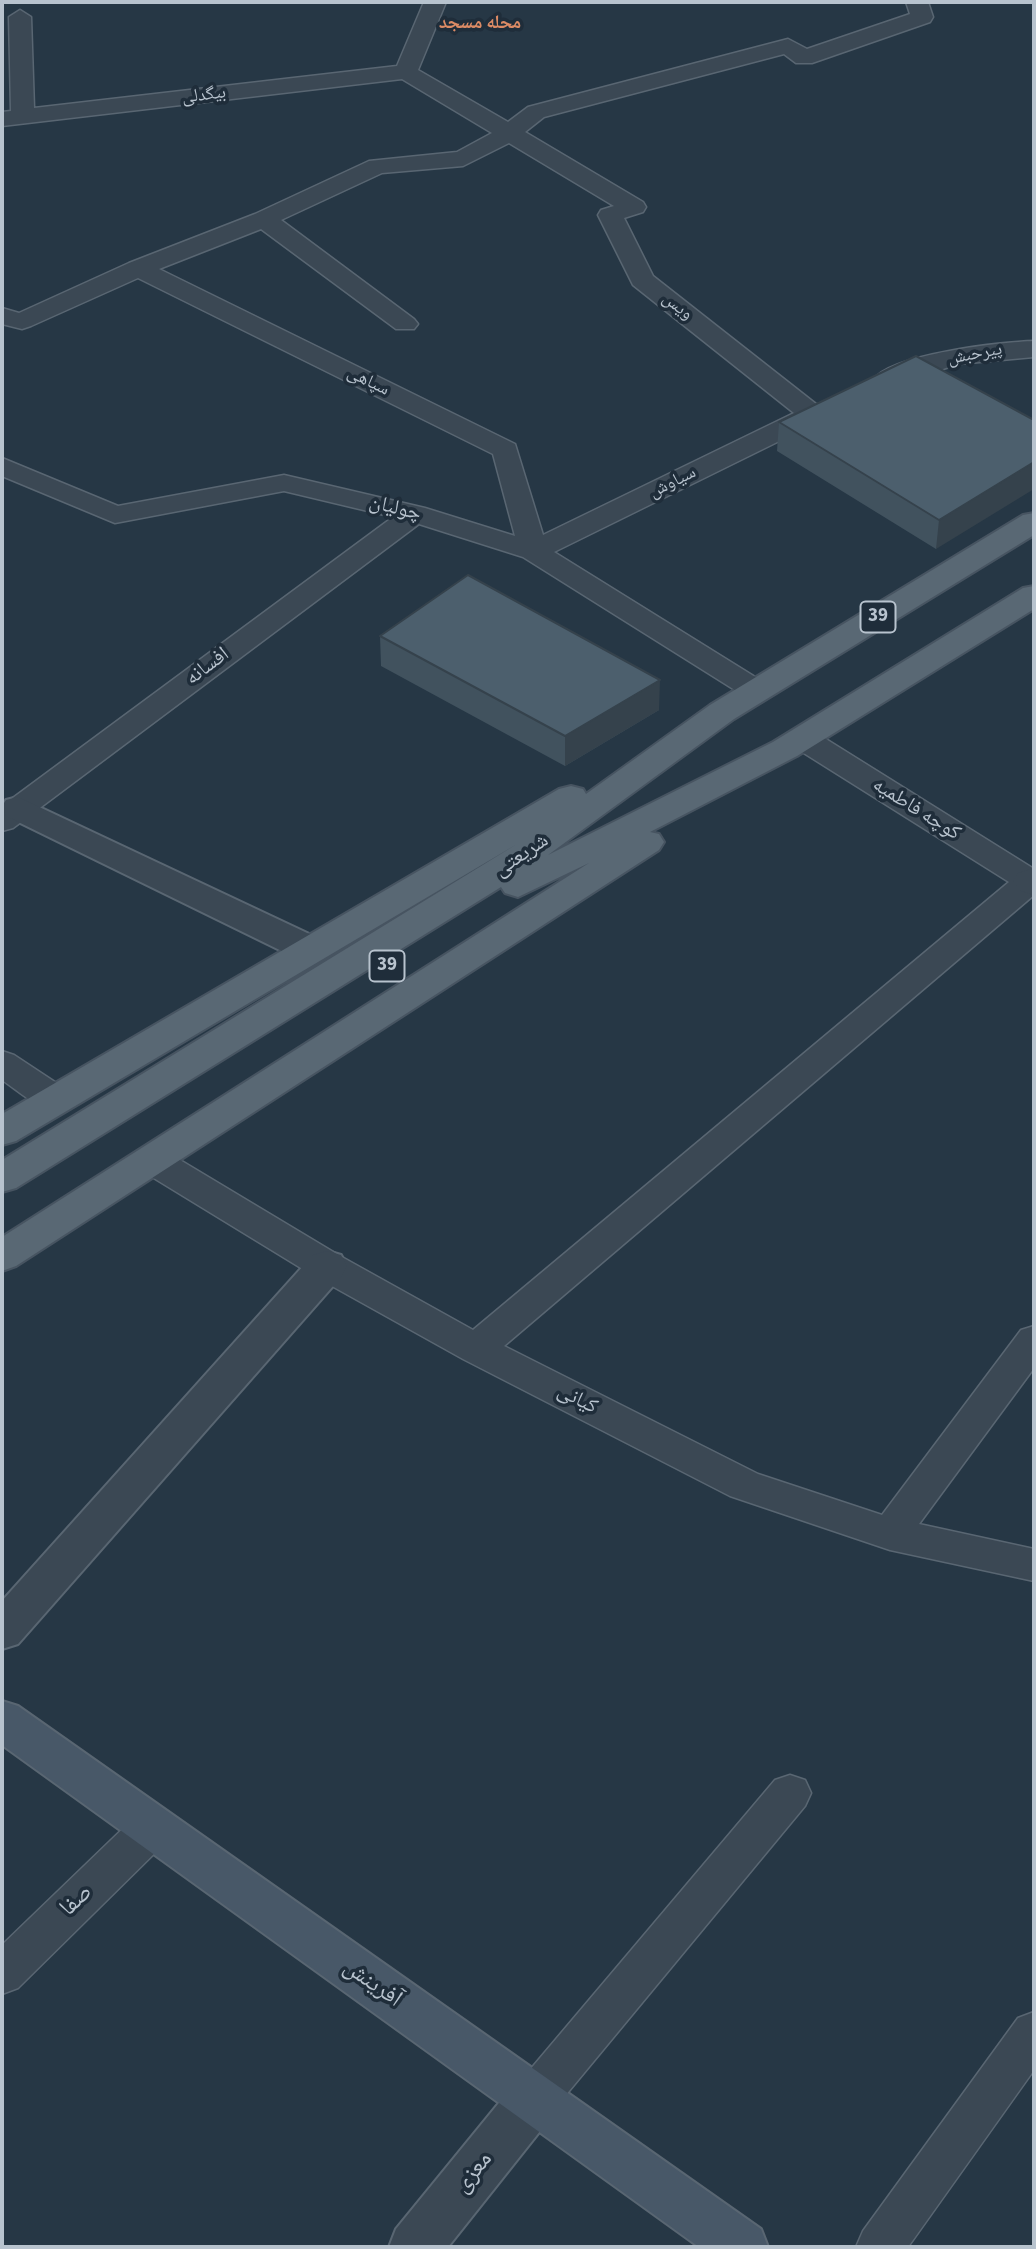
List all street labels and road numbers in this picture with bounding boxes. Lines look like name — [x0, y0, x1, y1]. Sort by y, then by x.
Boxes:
street label: بیگدلی — [181, 83, 227, 109]
street label: ویس — [657, 288, 697, 326]
street label: پیرحبش — [946, 339, 1004, 371]
street label: سپاهی — [343, 363, 393, 401]
street label: سیاوش — [646, 462, 700, 504]
street label: چولیان — [366, 490, 424, 528]
road number: 39 — [860, 602, 896, 632]
street label: افسانه — [181, 642, 235, 692]
street label: کوچه فاطمیه — [867, 773, 965, 847]
street label: شریعتی — [490, 829, 554, 883]
road number: 39 — [370, 950, 404, 982]
street label: کیانی — [553, 1379, 601, 1421]
street label: صفا — [55, 1879, 99, 1923]
street label: آفرینش — [337, 1954, 407, 2014]
street label: معزی — [449, 2146, 499, 2200]

